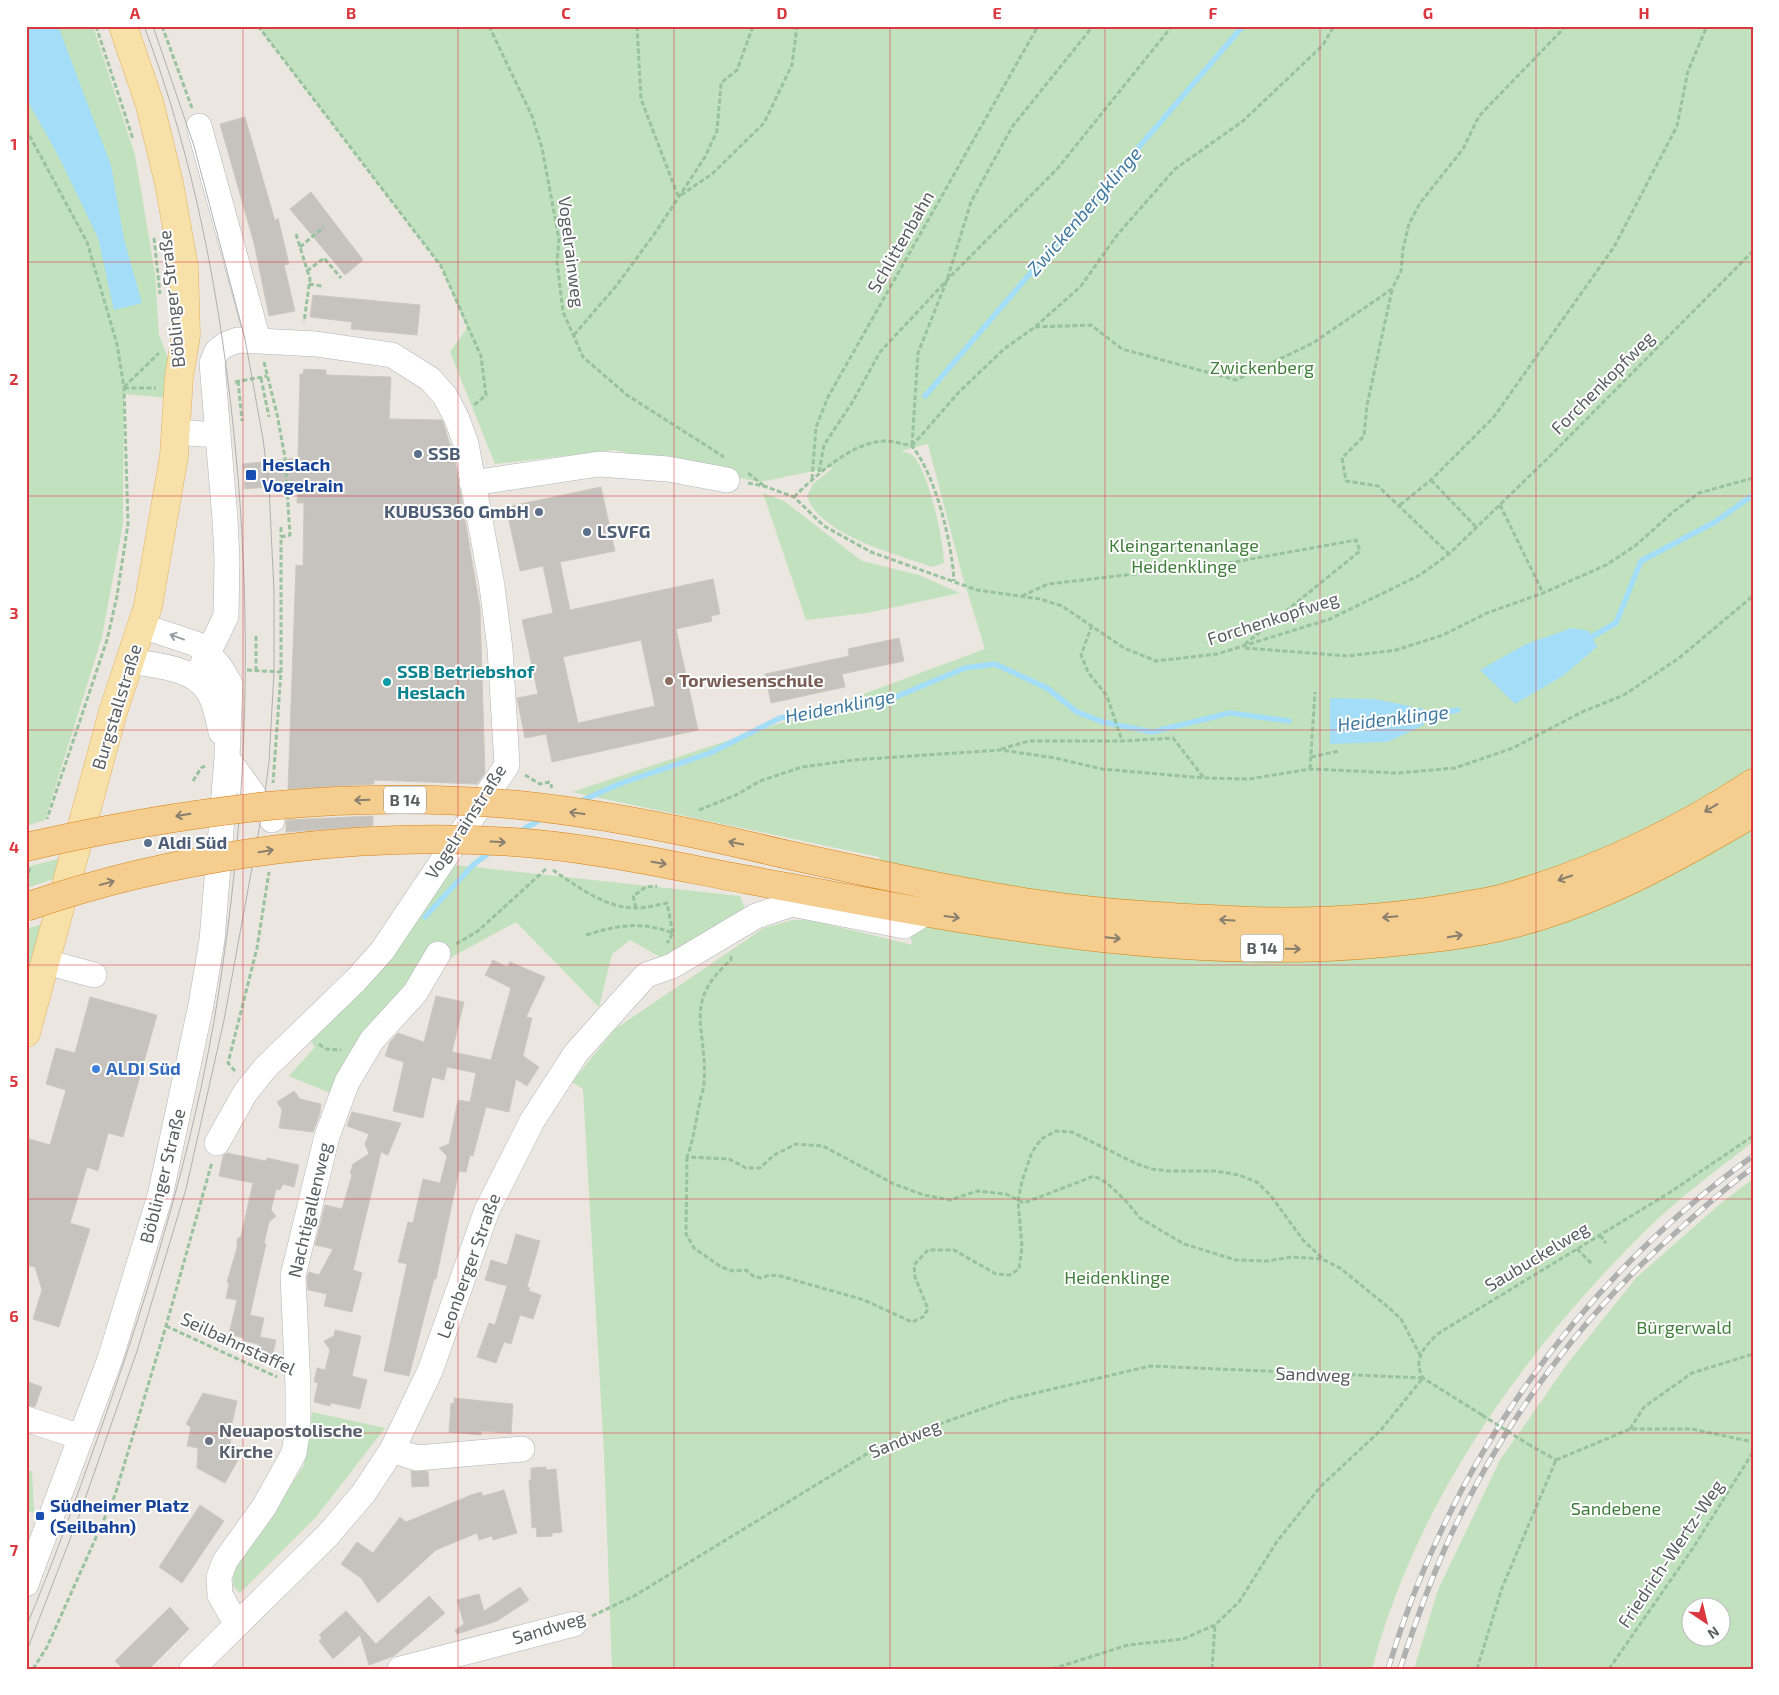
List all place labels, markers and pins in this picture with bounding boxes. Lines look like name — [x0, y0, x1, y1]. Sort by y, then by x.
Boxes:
place label: SSB — [428, 442, 461, 464]
marker: SSB — [412, 448, 424, 460]
place label: Heslach Vogelrain — [262, 453, 344, 496]
marker: Heslach Vogelrain — [244, 468, 258, 482]
place label: KUBUS360 GmbH — [384, 500, 529, 522]
marker: KUBUS360 GmbH — [533, 506, 545, 518]
place label: LSVFG — [597, 520, 650, 542]
marker: LSVFG — [581, 526, 593, 538]
place label: SSB Betriebshof Heslach — [397, 660, 535, 703]
place label: Torwiesenschule — [679, 669, 824, 691]
marker: Torwiesenschule — [663, 675, 675, 687]
marker: SSB Betriebshof Heslach — [381, 676, 393, 688]
place label: Aldi Süd — [158, 831, 227, 853]
marker: Aldi Süd — [142, 837, 154, 849]
place label: ALDI Süd — [106, 1057, 181, 1079]
marker: ALDI Süd — [90, 1063, 102, 1075]
place label: Neuapostolische Kirche — [219, 1419, 363, 1462]
marker: Neuapostolische Kirche — [203, 1435, 215, 1447]
place label: Südheimer Platz (Seilbahn) — [50, 1494, 189, 1537]
marker: Südheimer Platz (Seilbahn) — [34, 1510, 46, 1522]

